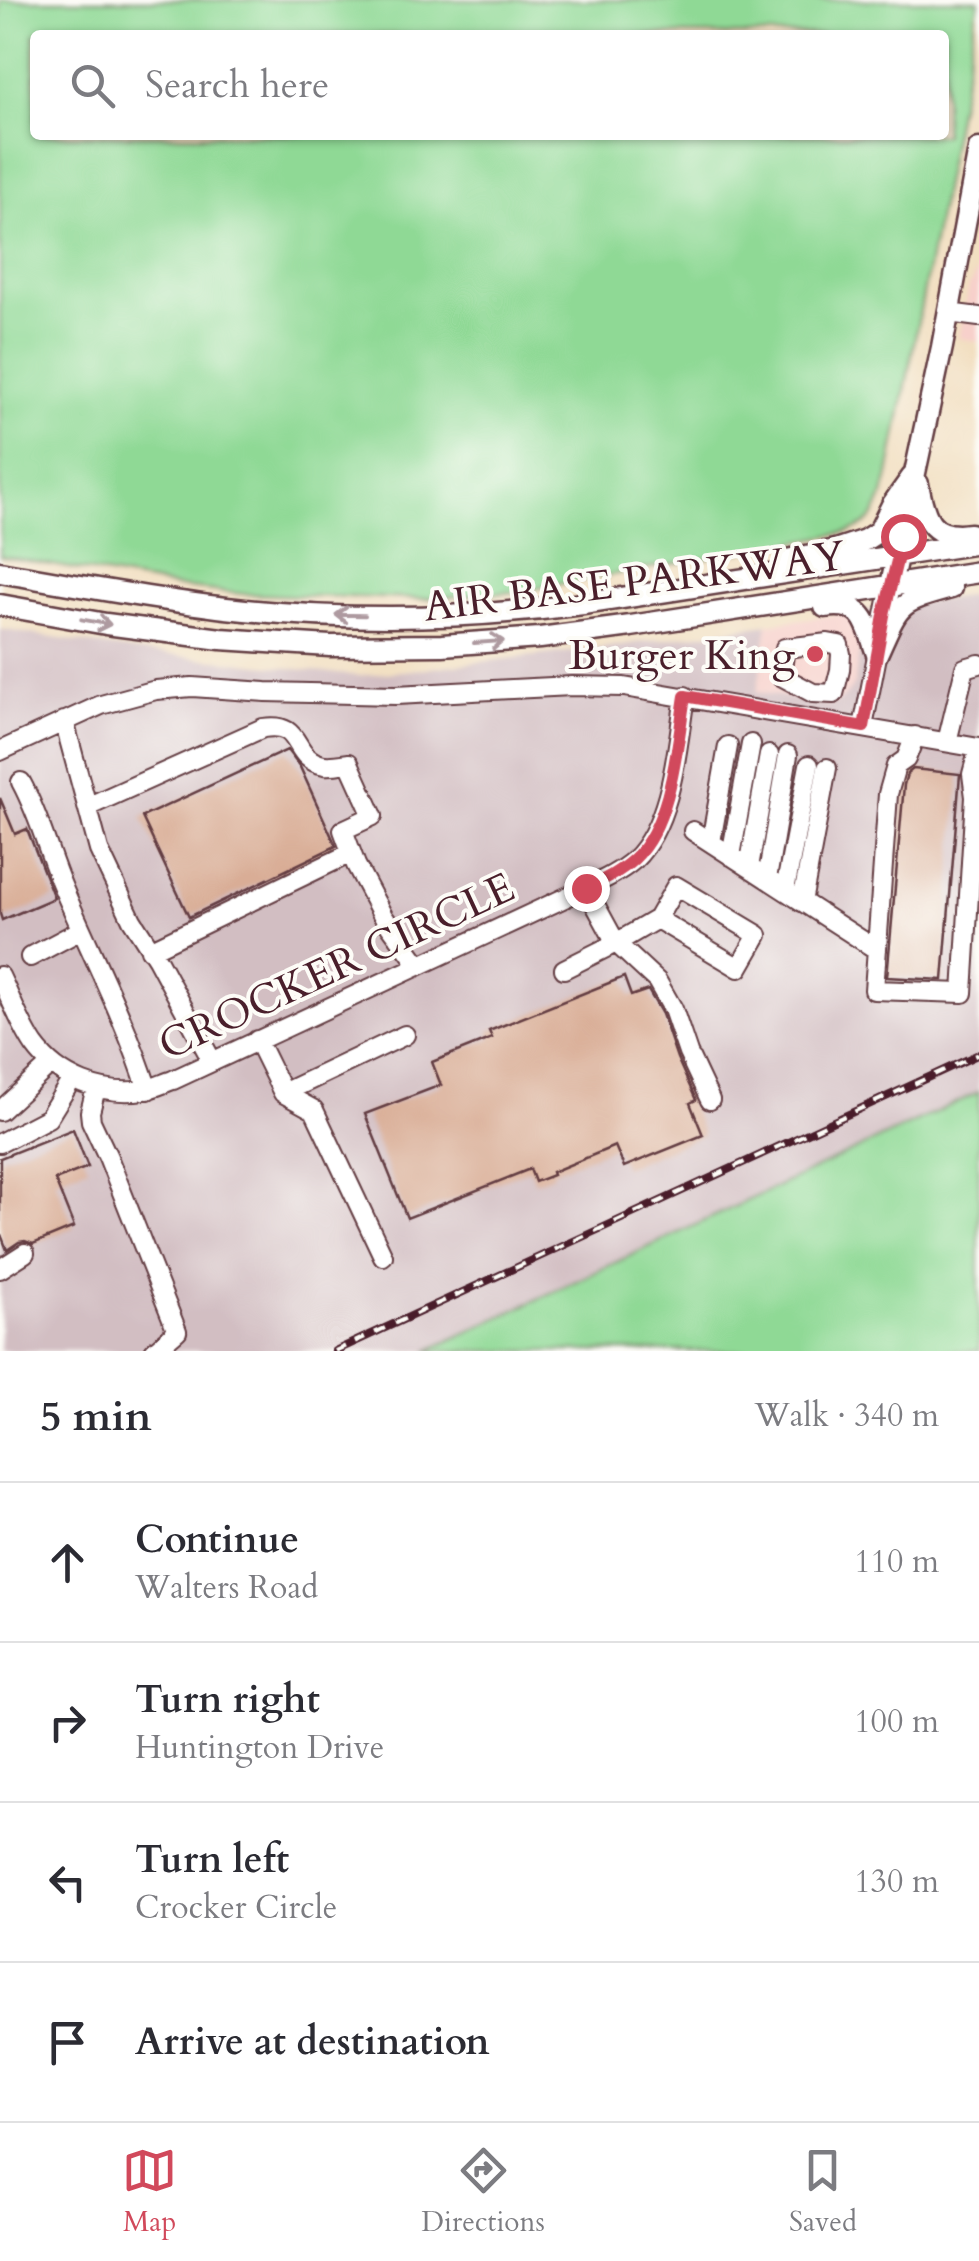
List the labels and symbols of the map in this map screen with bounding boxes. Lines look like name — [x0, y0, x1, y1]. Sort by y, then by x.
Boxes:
route start — [881, 514, 927, 560]
street label: AIR BASE PARKWAY — [420, 527, 849, 636]
one-way arrow — [335, 606, 367, 625]
one-way arrow — [79, 613, 112, 632]
place label: Burger King — [568, 627, 795, 684]
one-way arrow — [473, 632, 505, 651]
marker: Burger King — [804, 643, 826, 665]
street label: CROCKER CIRCLE — [150, 859, 524, 1074]
route end — [564, 866, 610, 912]

